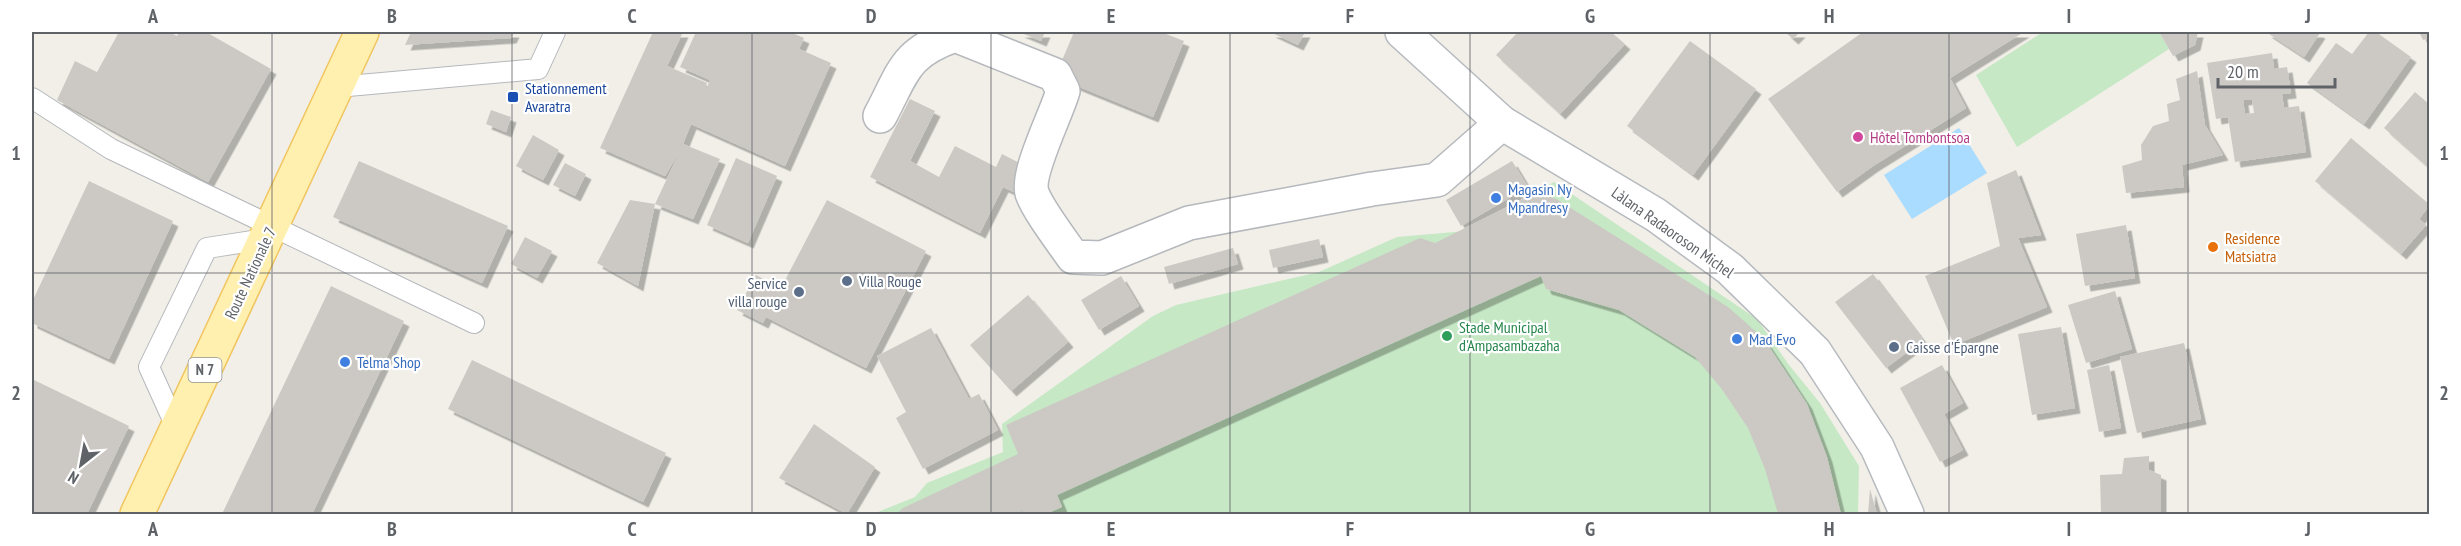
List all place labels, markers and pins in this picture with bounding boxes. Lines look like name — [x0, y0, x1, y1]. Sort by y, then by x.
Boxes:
place label: Stationnement Avaratra — [525, 78, 607, 116]
marker: Stationnement Avaratra — [506, 90, 520, 104]
place label: Hôtel Tombontsoa — [1870, 127, 1970, 147]
marker: Hôtel Tombontsoa — [1851, 130, 1865, 144]
place label: Magasin Ny Mpandresy — [1508, 179, 1572, 217]
marker: Magasin Ny Mpandresy — [1489, 191, 1503, 205]
place label: Residence Matsiatra — [2225, 228, 2280, 266]
marker: Residence Matsiatra — [2206, 240, 2220, 254]
place label: Villa Rouge — [858, 271, 922, 291]
place label: Service villa rouge — [728, 273, 787, 311]
marker: Villa Rouge — [840, 274, 854, 288]
marker: Service villa rouge — [792, 285, 806, 299]
place label: Stade Municipal d'Ampasambazaha — [1459, 317, 1560, 355]
marker: Stade Municipal d'Ampasambazaha — [1440, 329, 1454, 343]
place label: Mad Evo — [1749, 329, 1796, 349]
marker: Mad Evo — [1730, 332, 1744, 346]
place label: Caisse d'Épargne — [1906, 337, 1999, 357]
marker: Caisse d'Épargne — [1887, 340, 1901, 354]
place label: Telma Shop — [357, 352, 421, 372]
marker: Telma Shop — [338, 355, 352, 369]

